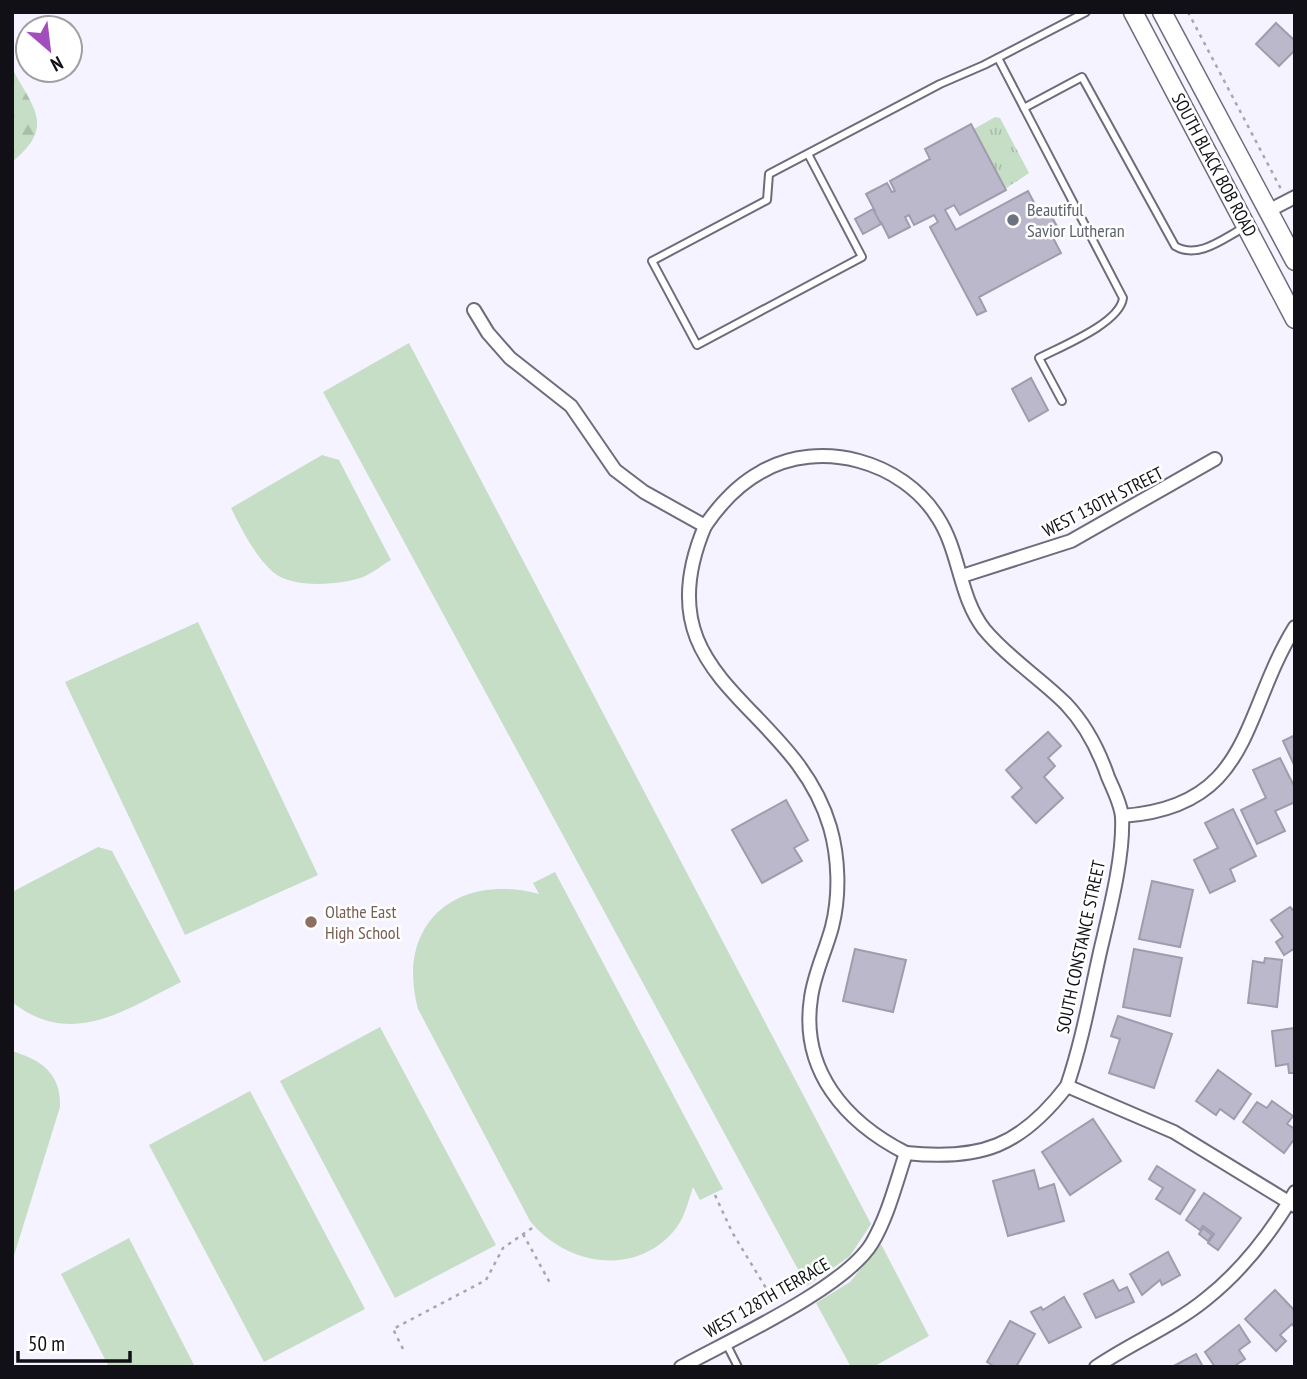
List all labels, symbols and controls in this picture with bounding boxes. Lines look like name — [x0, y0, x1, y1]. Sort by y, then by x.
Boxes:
north arrow — [14, 14, 84, 84]
text: N — [47, 51, 67, 77]
street label: SOUTH BLACK BOB ROAD — [1167, 89, 1262, 241]
place label: Beautiful Savior Lutheran — [1027, 198, 1125, 242]
marker: Beautiful Savior Lutheran — [1005, 212, 1021, 228]
street label: WEST 130TH STREET — [1039, 461, 1167, 542]
street label: SOUTH CONSTANCE STREET — [1051, 858, 1110, 1036]
place label: Olathe East High School — [325, 900, 401, 944]
marker: Olathe East High School — [303, 914, 319, 930]
street label: WEST 128TH TERRACE — [700, 1252, 834, 1343]
scale bar — [18, 1320, 130, 1364]
text: 50 m — [28, 1330, 65, 1357]

